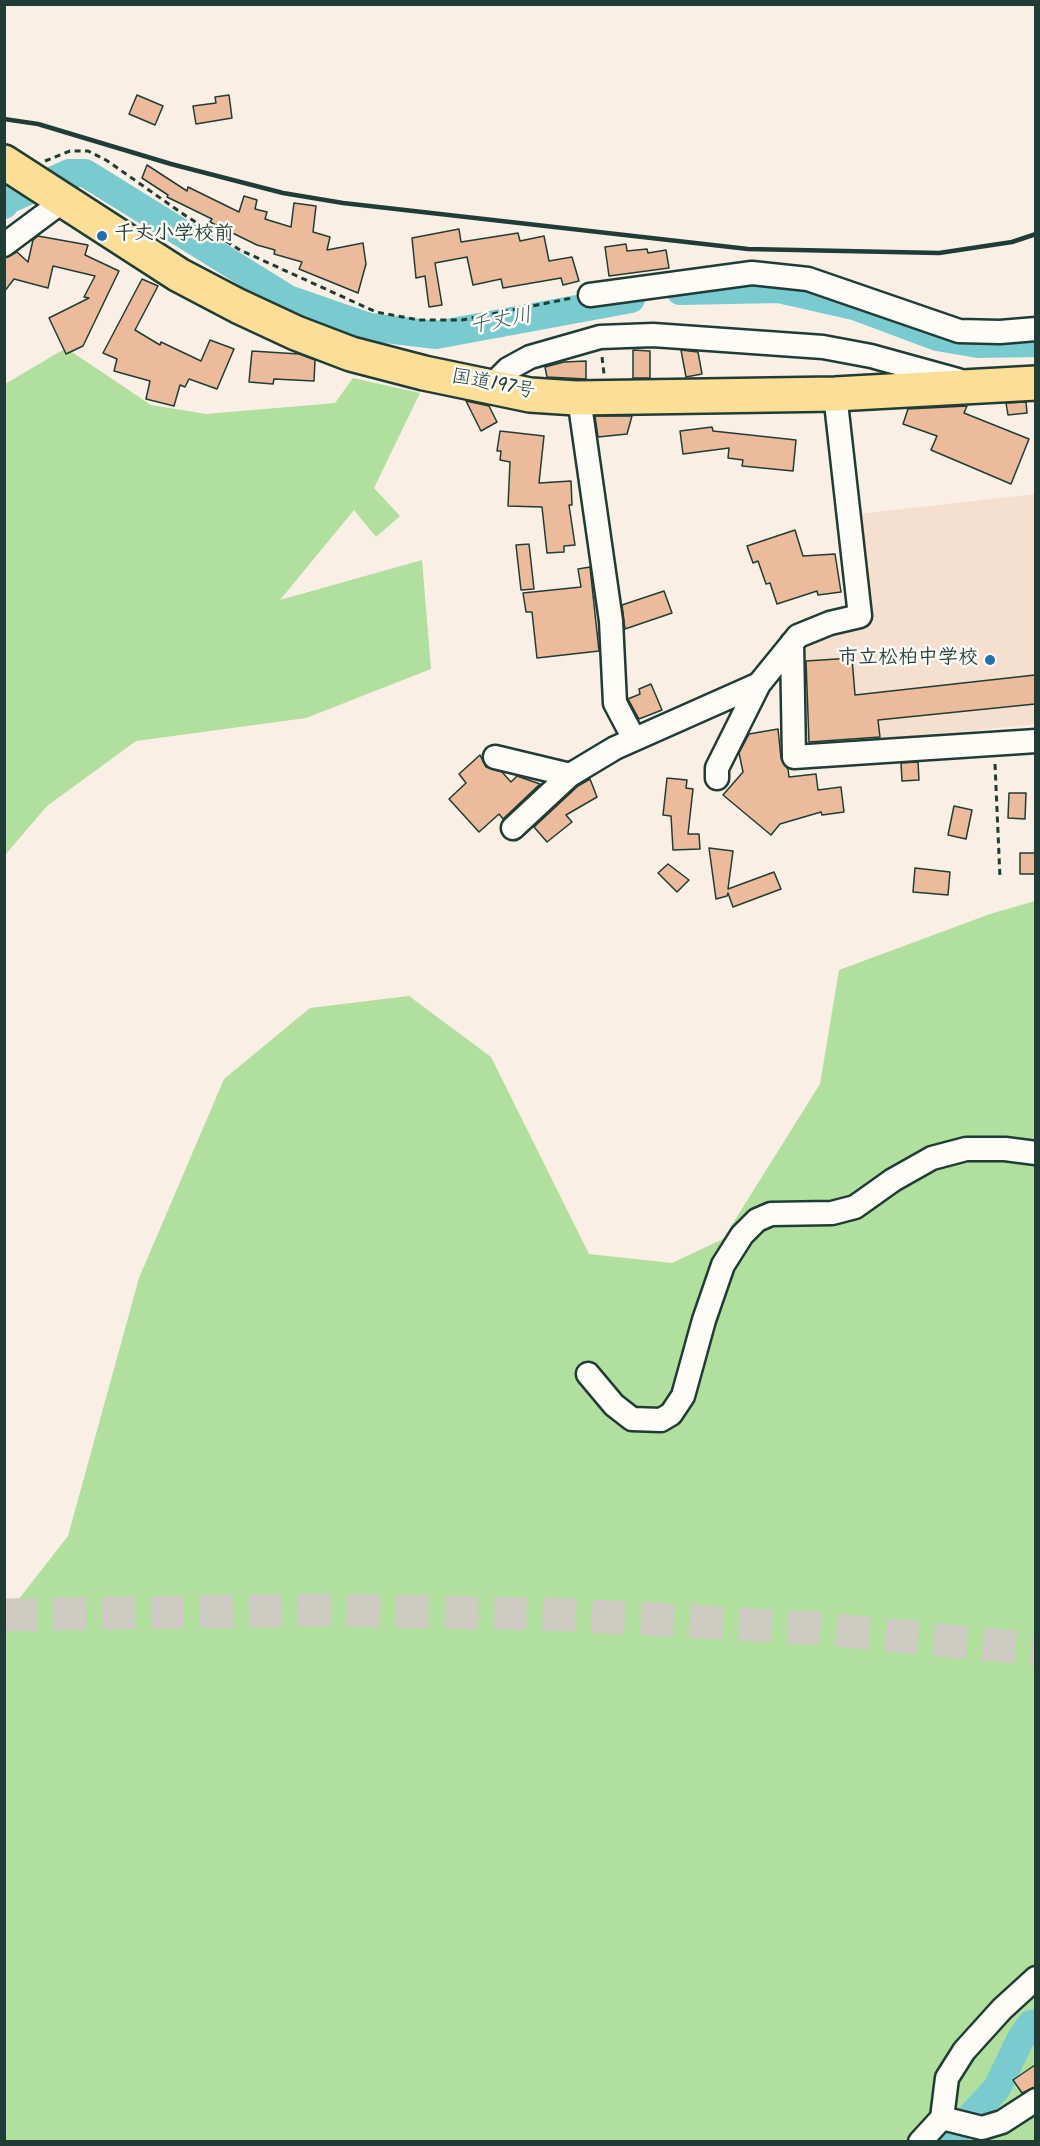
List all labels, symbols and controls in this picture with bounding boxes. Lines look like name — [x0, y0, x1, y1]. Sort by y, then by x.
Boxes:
place label: 千丈小学校前 — [114, 224, 234, 248]
marker: 千丈小学校前 — [95, 229, 109, 243]
water label: 千丈川 — [468, 305, 534, 341]
street label: 国道197号 — [449, 366, 537, 406]
place label: 市立松柏中学校 — [838, 648, 978, 672]
marker: 市立松柏中学校 — [983, 653, 997, 667]

